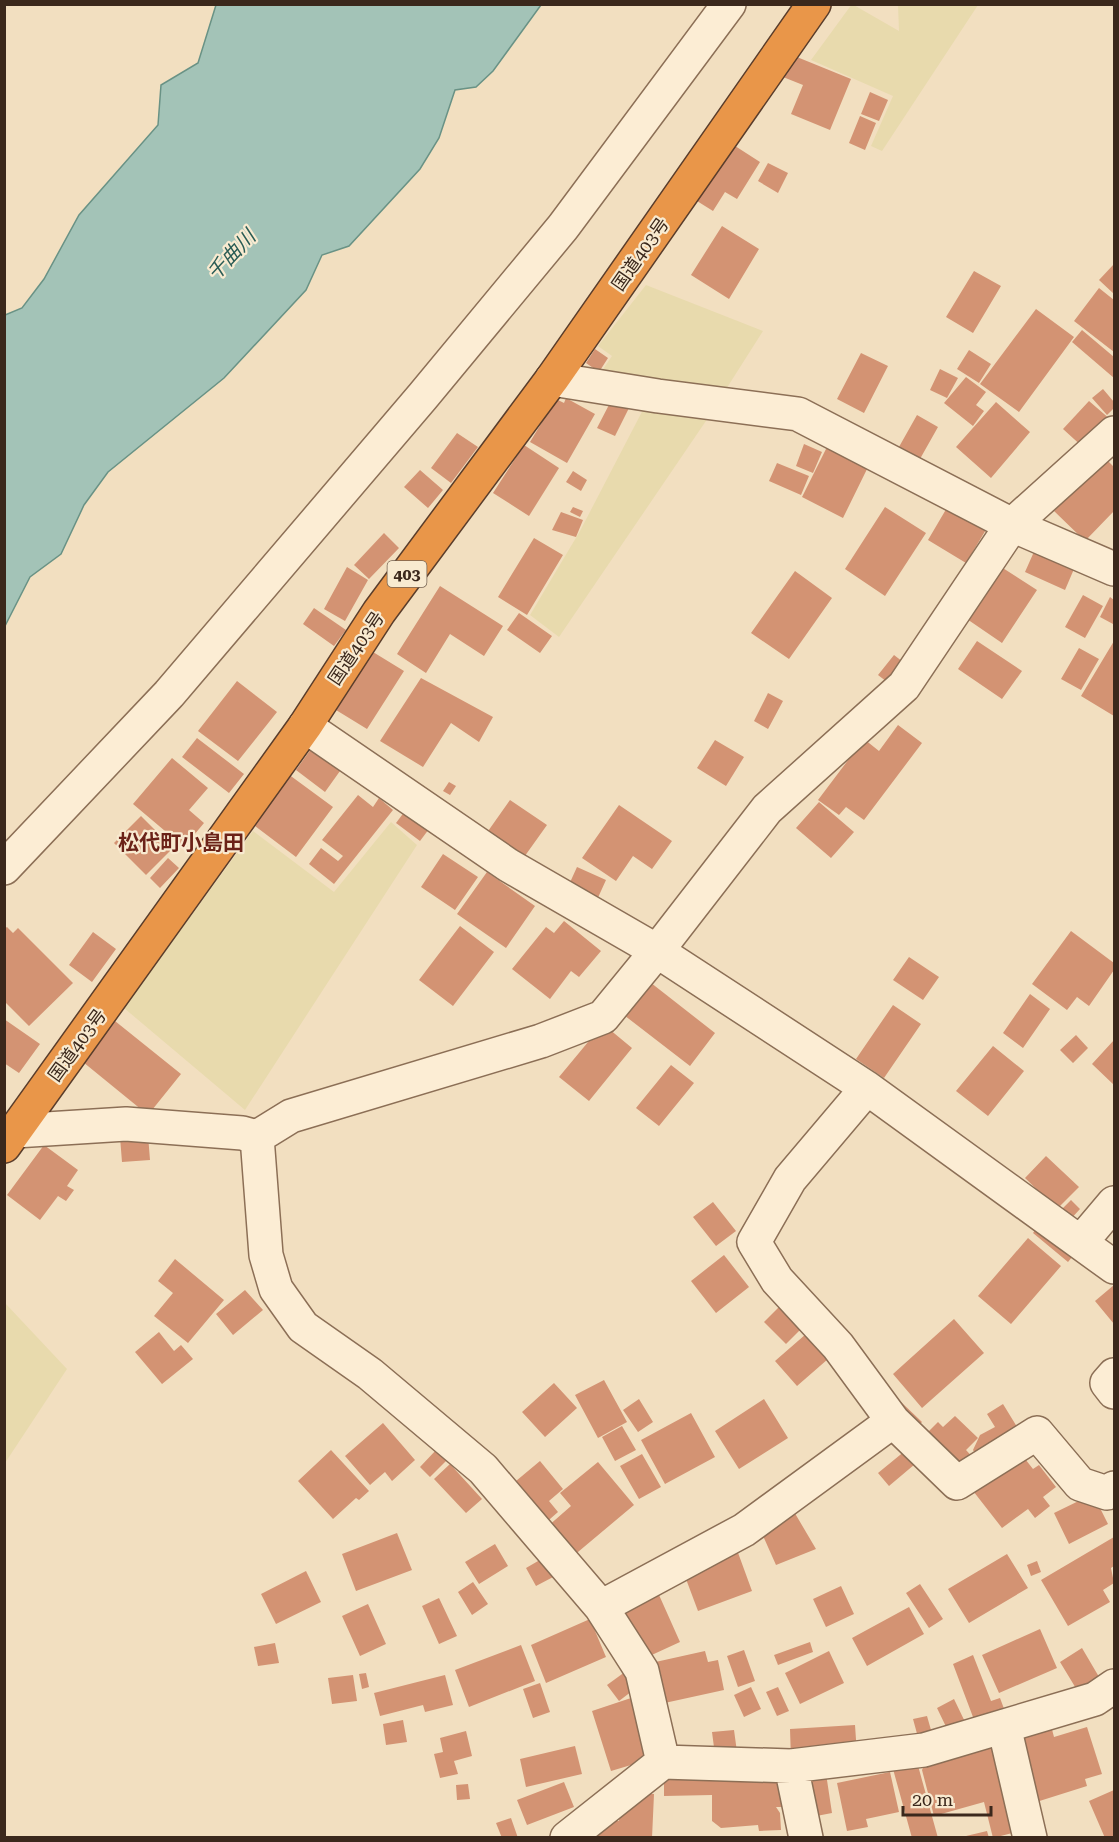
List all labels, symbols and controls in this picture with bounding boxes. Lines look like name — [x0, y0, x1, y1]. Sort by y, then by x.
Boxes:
street label: 国道403号 — [607, 213, 673, 295]
water label: 千曲川 — [202, 223, 262, 285]
road number: 403 — [388, 561, 426, 587]
street label: 国道403号 — [324, 607, 388, 689]
district label: 松代町小島田 — [118, 831, 244, 855]
street label: 国道403号 — [44, 1005, 110, 1085]
scale bar — [903, 1779, 992, 1817]
text: 20 m — [912, 1789, 953, 1810]

